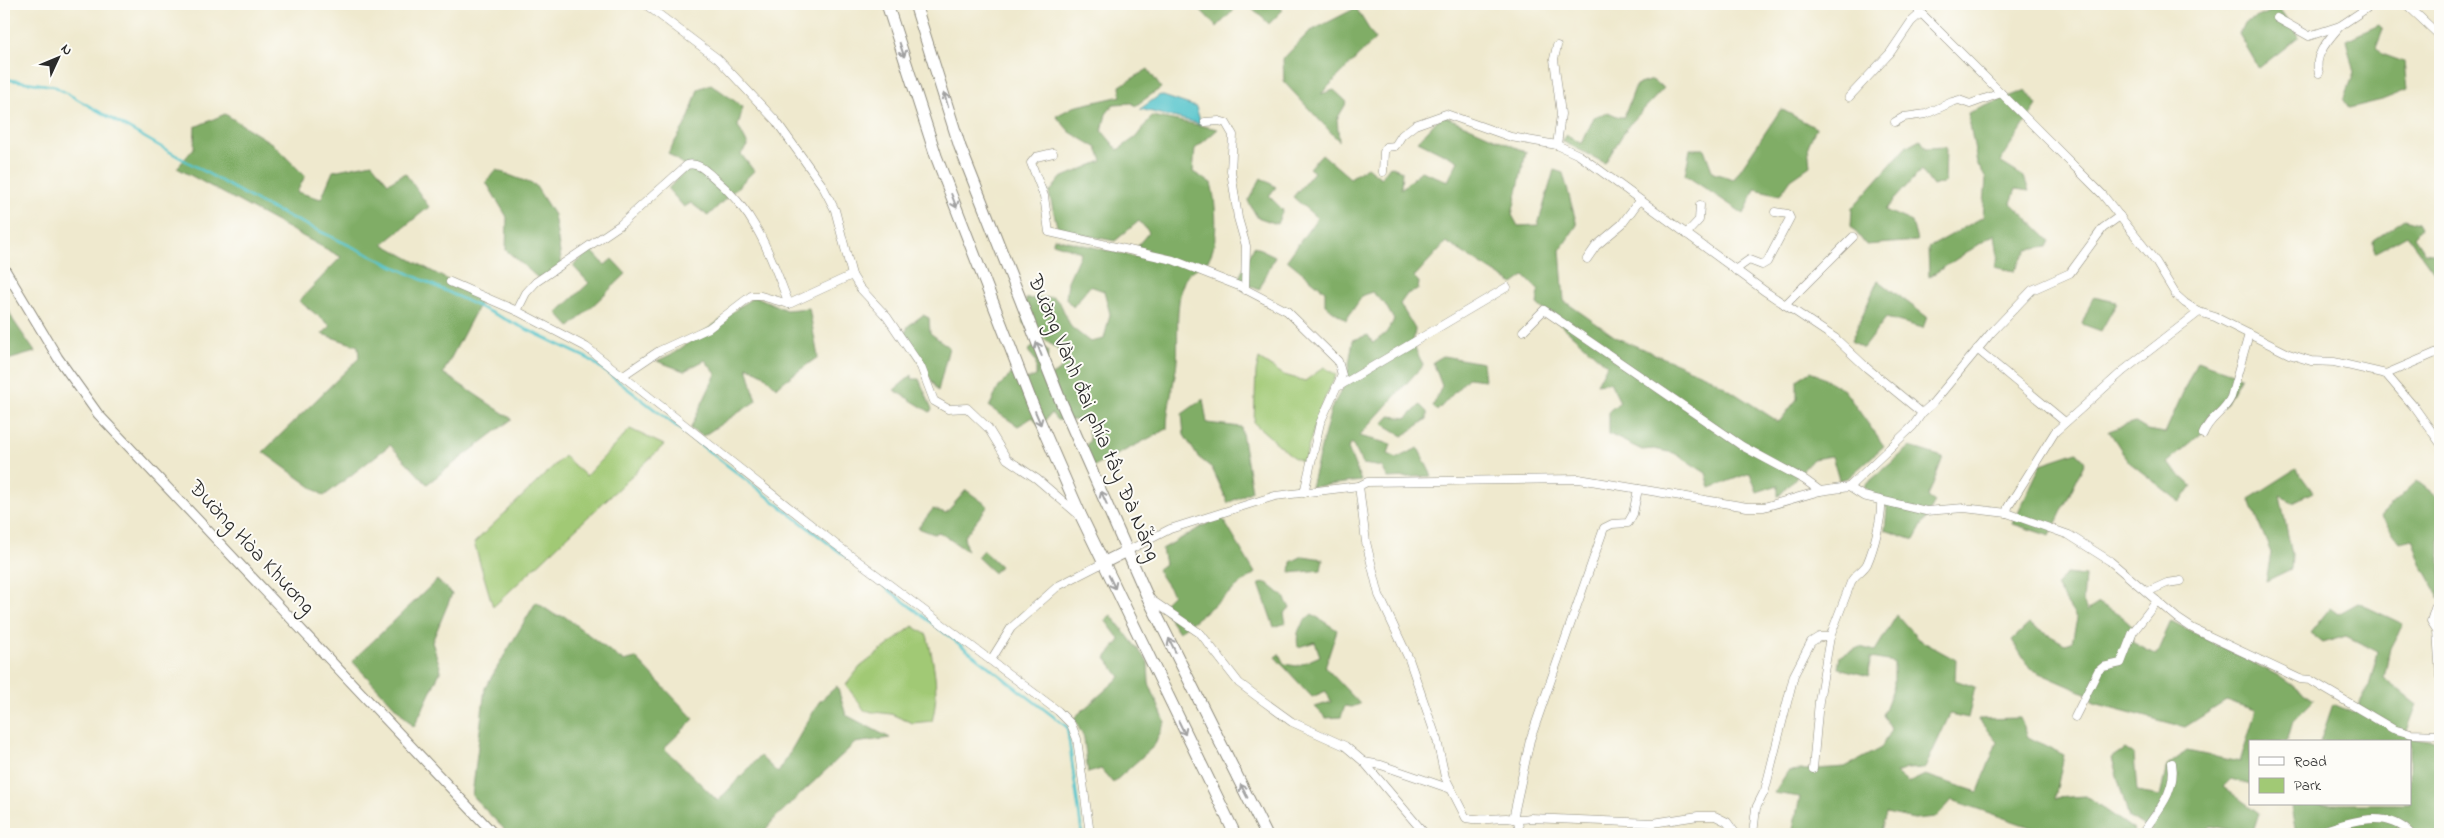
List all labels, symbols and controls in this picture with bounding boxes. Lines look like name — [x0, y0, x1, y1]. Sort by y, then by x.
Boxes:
north arrow — [32, 32, 82, 82]
text: N — [55, 39, 77, 61]
one-way arrow — [898, 42, 907, 58]
one-way arrow — [940, 93, 950, 109]
one-way arrow — [949, 193, 959, 208]
street label: Đường Vành đai phía tây Đà Nẵng — [1017, 269, 1168, 567]
one-way arrow — [1034, 341, 1043, 356]
one-way arrow — [1033, 410, 1043, 425]
street label: Đường Hòa Khương — [179, 473, 322, 623]
one-way arrow — [1098, 491, 1108, 506]
one-way arrow — [1108, 574, 1117, 589]
one-way arrow — [1166, 638, 1176, 653]
one-way arrow — [1178, 721, 1188, 736]
legend — [2249, 740, 2412, 806]
text: Road — [2294, 751, 2327, 773]
text: Park — [2294, 775, 2322, 797]
one-way arrow — [1239, 784, 1248, 799]

